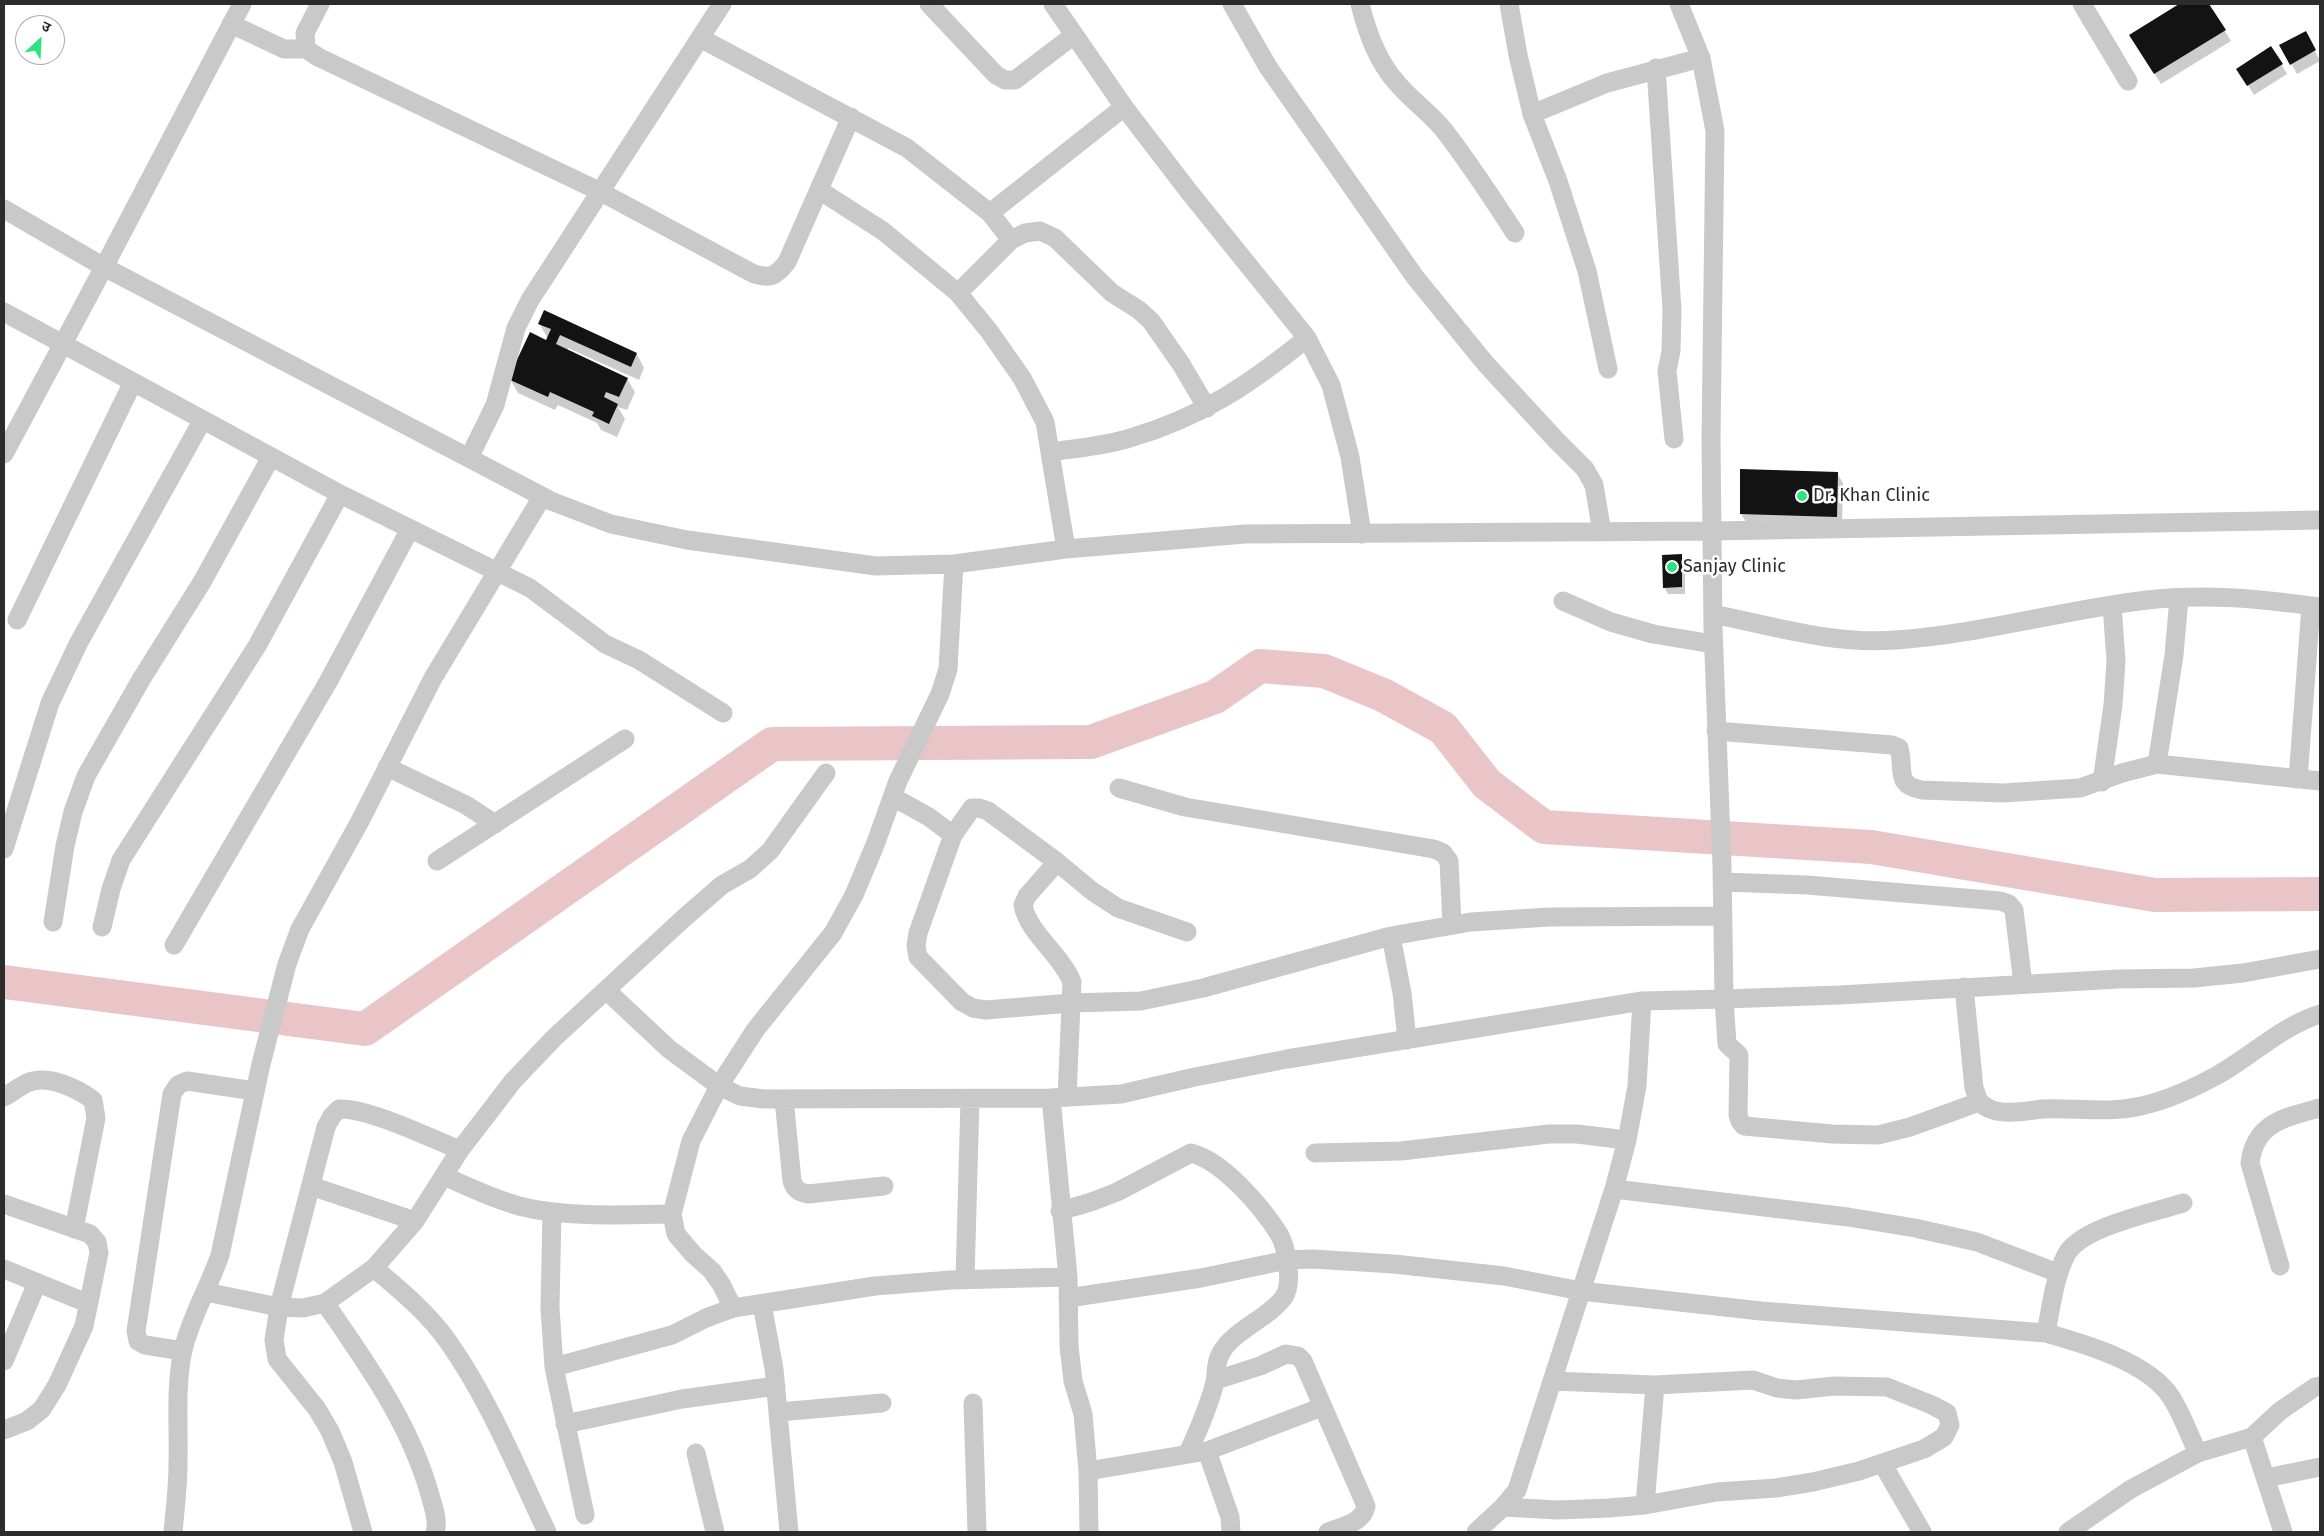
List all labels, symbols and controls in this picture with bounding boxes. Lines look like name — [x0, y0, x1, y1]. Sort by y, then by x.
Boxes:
north arrow — [15, 15, 65, 65]
text: उ — [39, 17, 53, 36]
place label: Dr. Khan Clinic — [1813, 485, 1930, 507]
marker: Dr. Khan Clinic — [1795, 489, 1809, 503]
place label: Sanjay Clinic — [1683, 556, 1786, 578]
marker: Sanjay Clinic — [1665, 560, 1679, 574]

